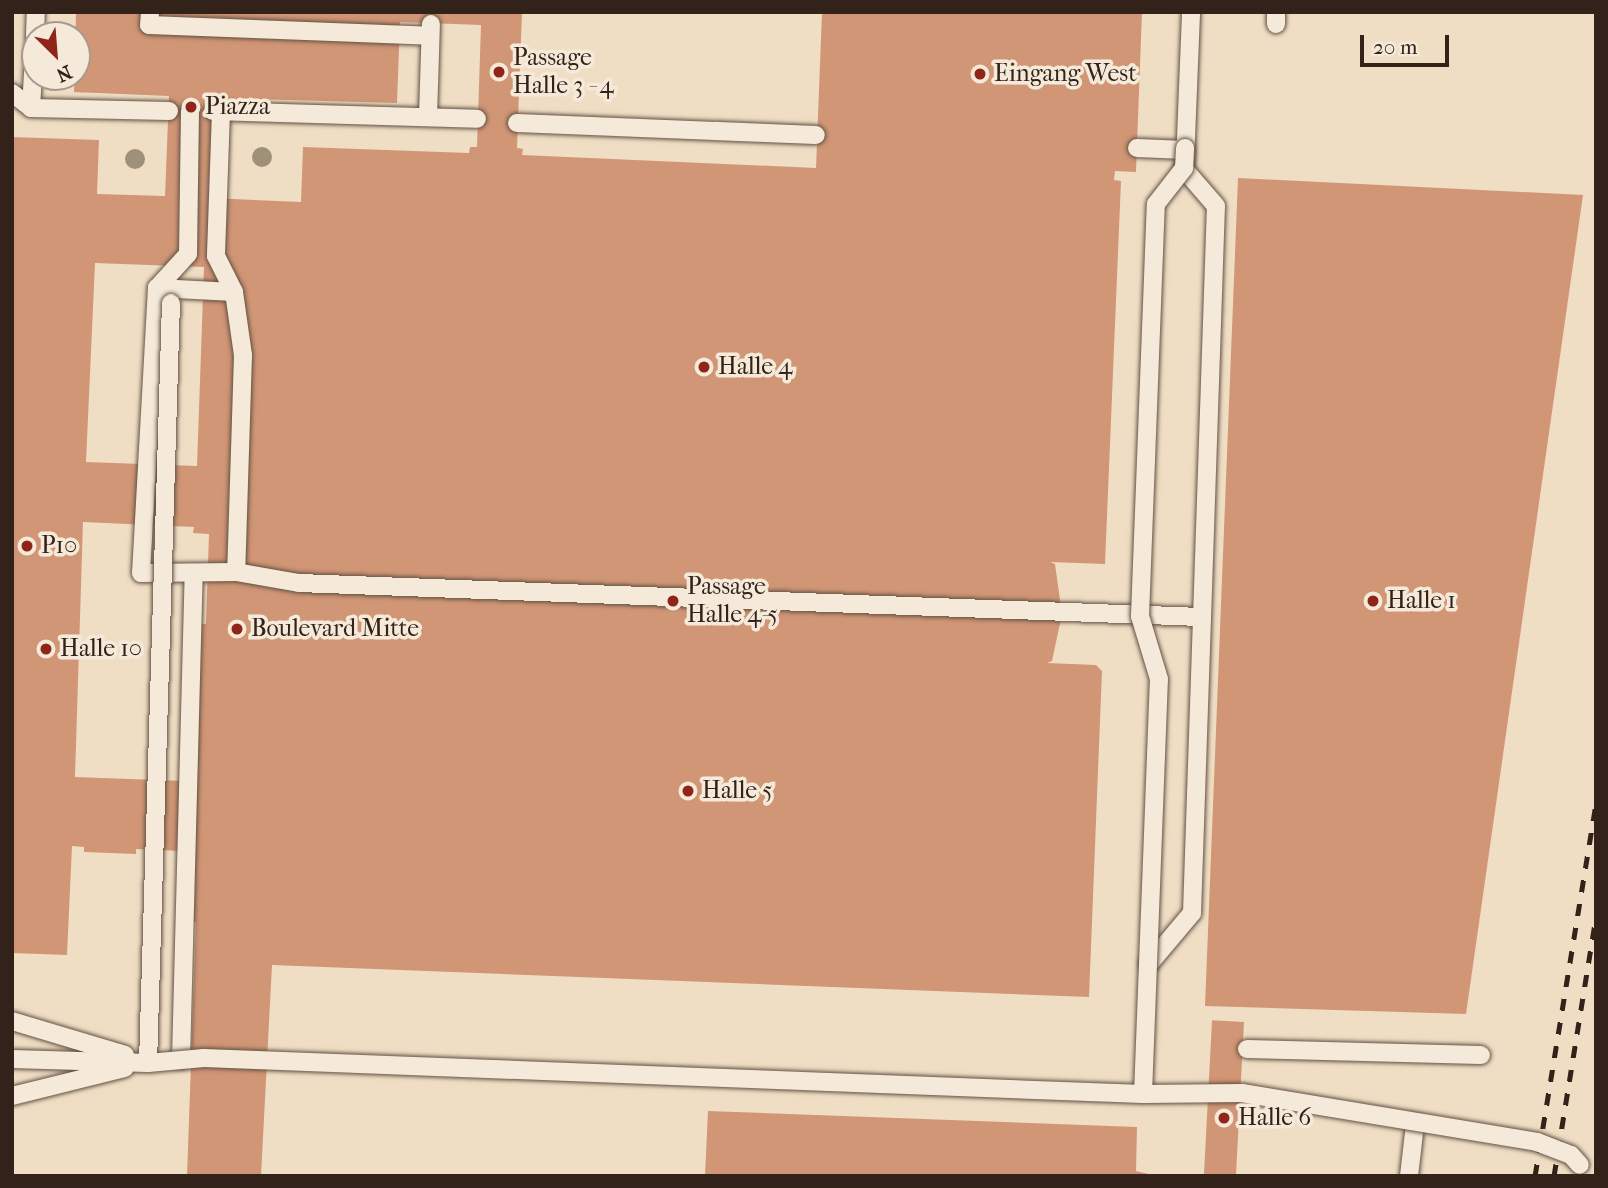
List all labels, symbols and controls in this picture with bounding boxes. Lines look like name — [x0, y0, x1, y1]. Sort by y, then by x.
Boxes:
north arrow — [21, 21, 91, 91]
scale bar — [1363, 21, 1452, 65]
text: 20 m — [1373, 35, 1417, 59]
place label: Passage Halle 3 - 4 — [513, 44, 614, 100]
text: N — [53, 60, 75, 86]
place label: Eingang West — [994, 60, 1137, 88]
marker: Passage Halle 3 - 4 — [491, 64, 507, 80]
marker: Eingang West — [972, 66, 988, 82]
place label: Piazza — [205, 93, 270, 121]
marker: Piazza — [183, 99, 199, 115]
place label: Halle 4 — [718, 353, 792, 381]
marker: Halle 4 — [696, 359, 712, 375]
place label: P10 — [41, 532, 77, 560]
marker: P10 — [19, 538, 35, 554]
place label: Passage Halle 4-5 — [687, 573, 778, 629]
place label: Halle 1 — [1387, 587, 1456, 615]
marker: Passage Halle 4-5 — [665, 593, 681, 609]
marker: Halle 1 — [1365, 593, 1381, 609]
place label: Boulevard Mitte — [251, 615, 419, 643]
marker: Boulevard Mitte — [229, 621, 245, 637]
place label: Halle 10 — [60, 635, 142, 663]
marker: Halle 10 — [38, 641, 54, 657]
place label: Halle 5 — [702, 777, 773, 805]
marker: Halle 5 — [680, 783, 696, 799]
place label: Halle 6 — [1238, 1104, 1311, 1132]
marker: Halle 6 — [1216, 1110, 1232, 1126]

